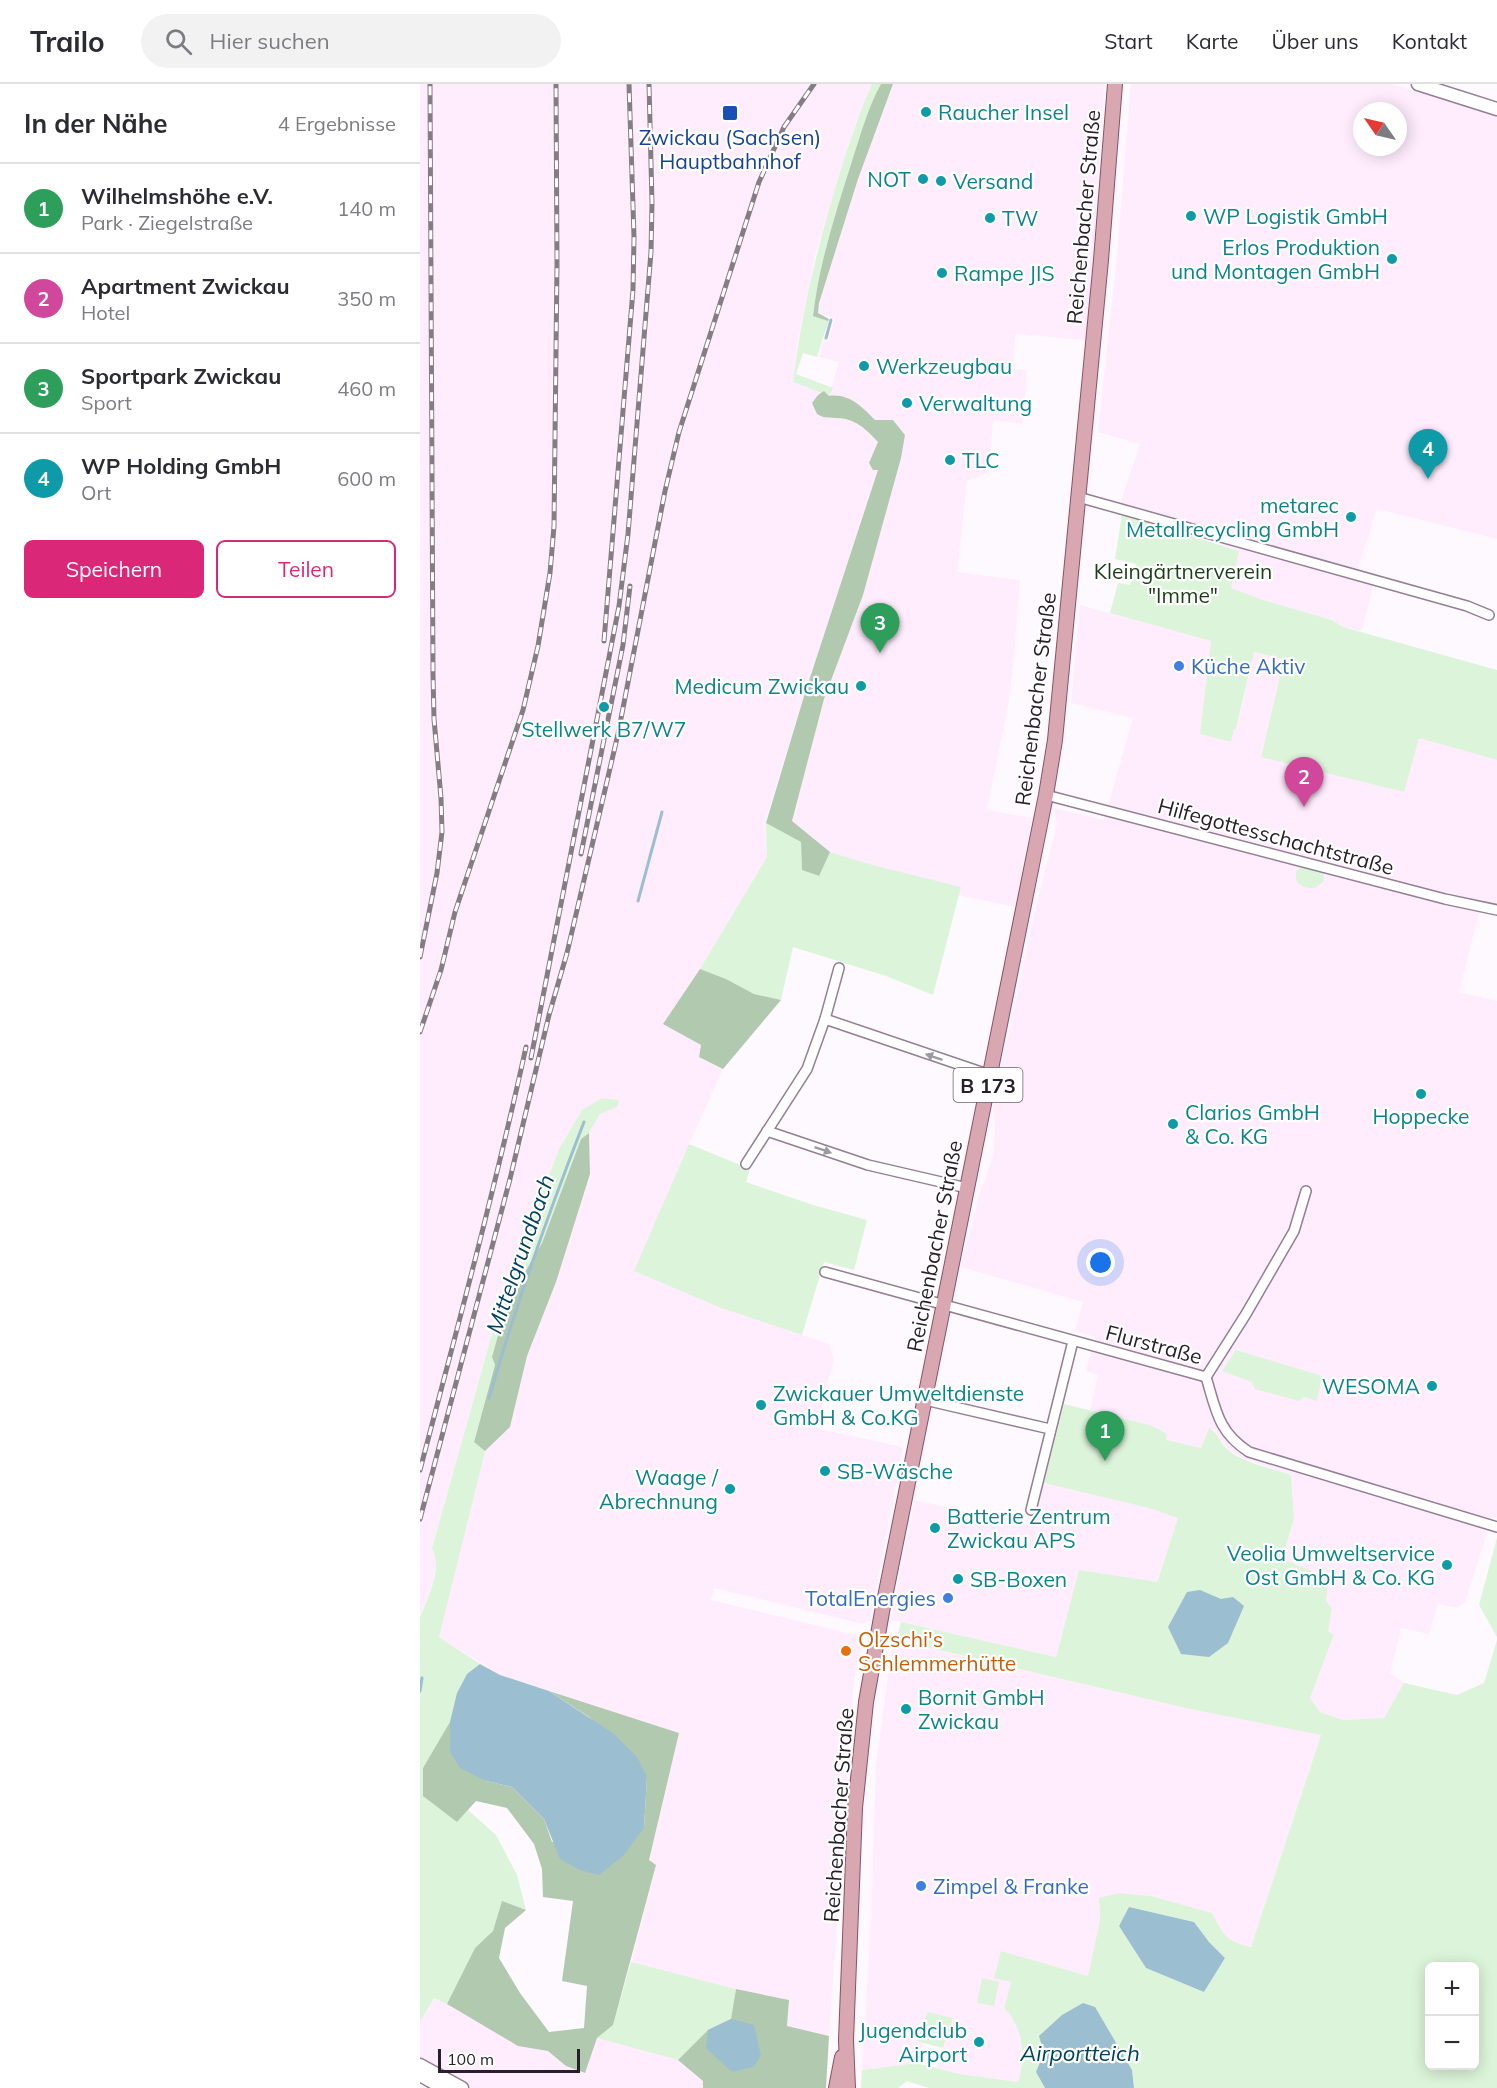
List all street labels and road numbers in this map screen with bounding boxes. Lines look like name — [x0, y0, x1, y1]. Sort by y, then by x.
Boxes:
street label: Reichenbacher Straße — [1061, 109, 1105, 325]
street label: Reichenbacher Straße — [1009, 591, 1061, 807]
street label: Hilfegottesschachtstraße — [1155, 792, 1397, 880]
road number: B 173 — [954, 1068, 1022, 1102]
street label: Reichenbacher Straße — [901, 1138, 967, 1354]
street label: Flurstraße — [1103, 1319, 1205, 1369]
street label: Reichenbacher Straße — [818, 1707, 858, 1923]

